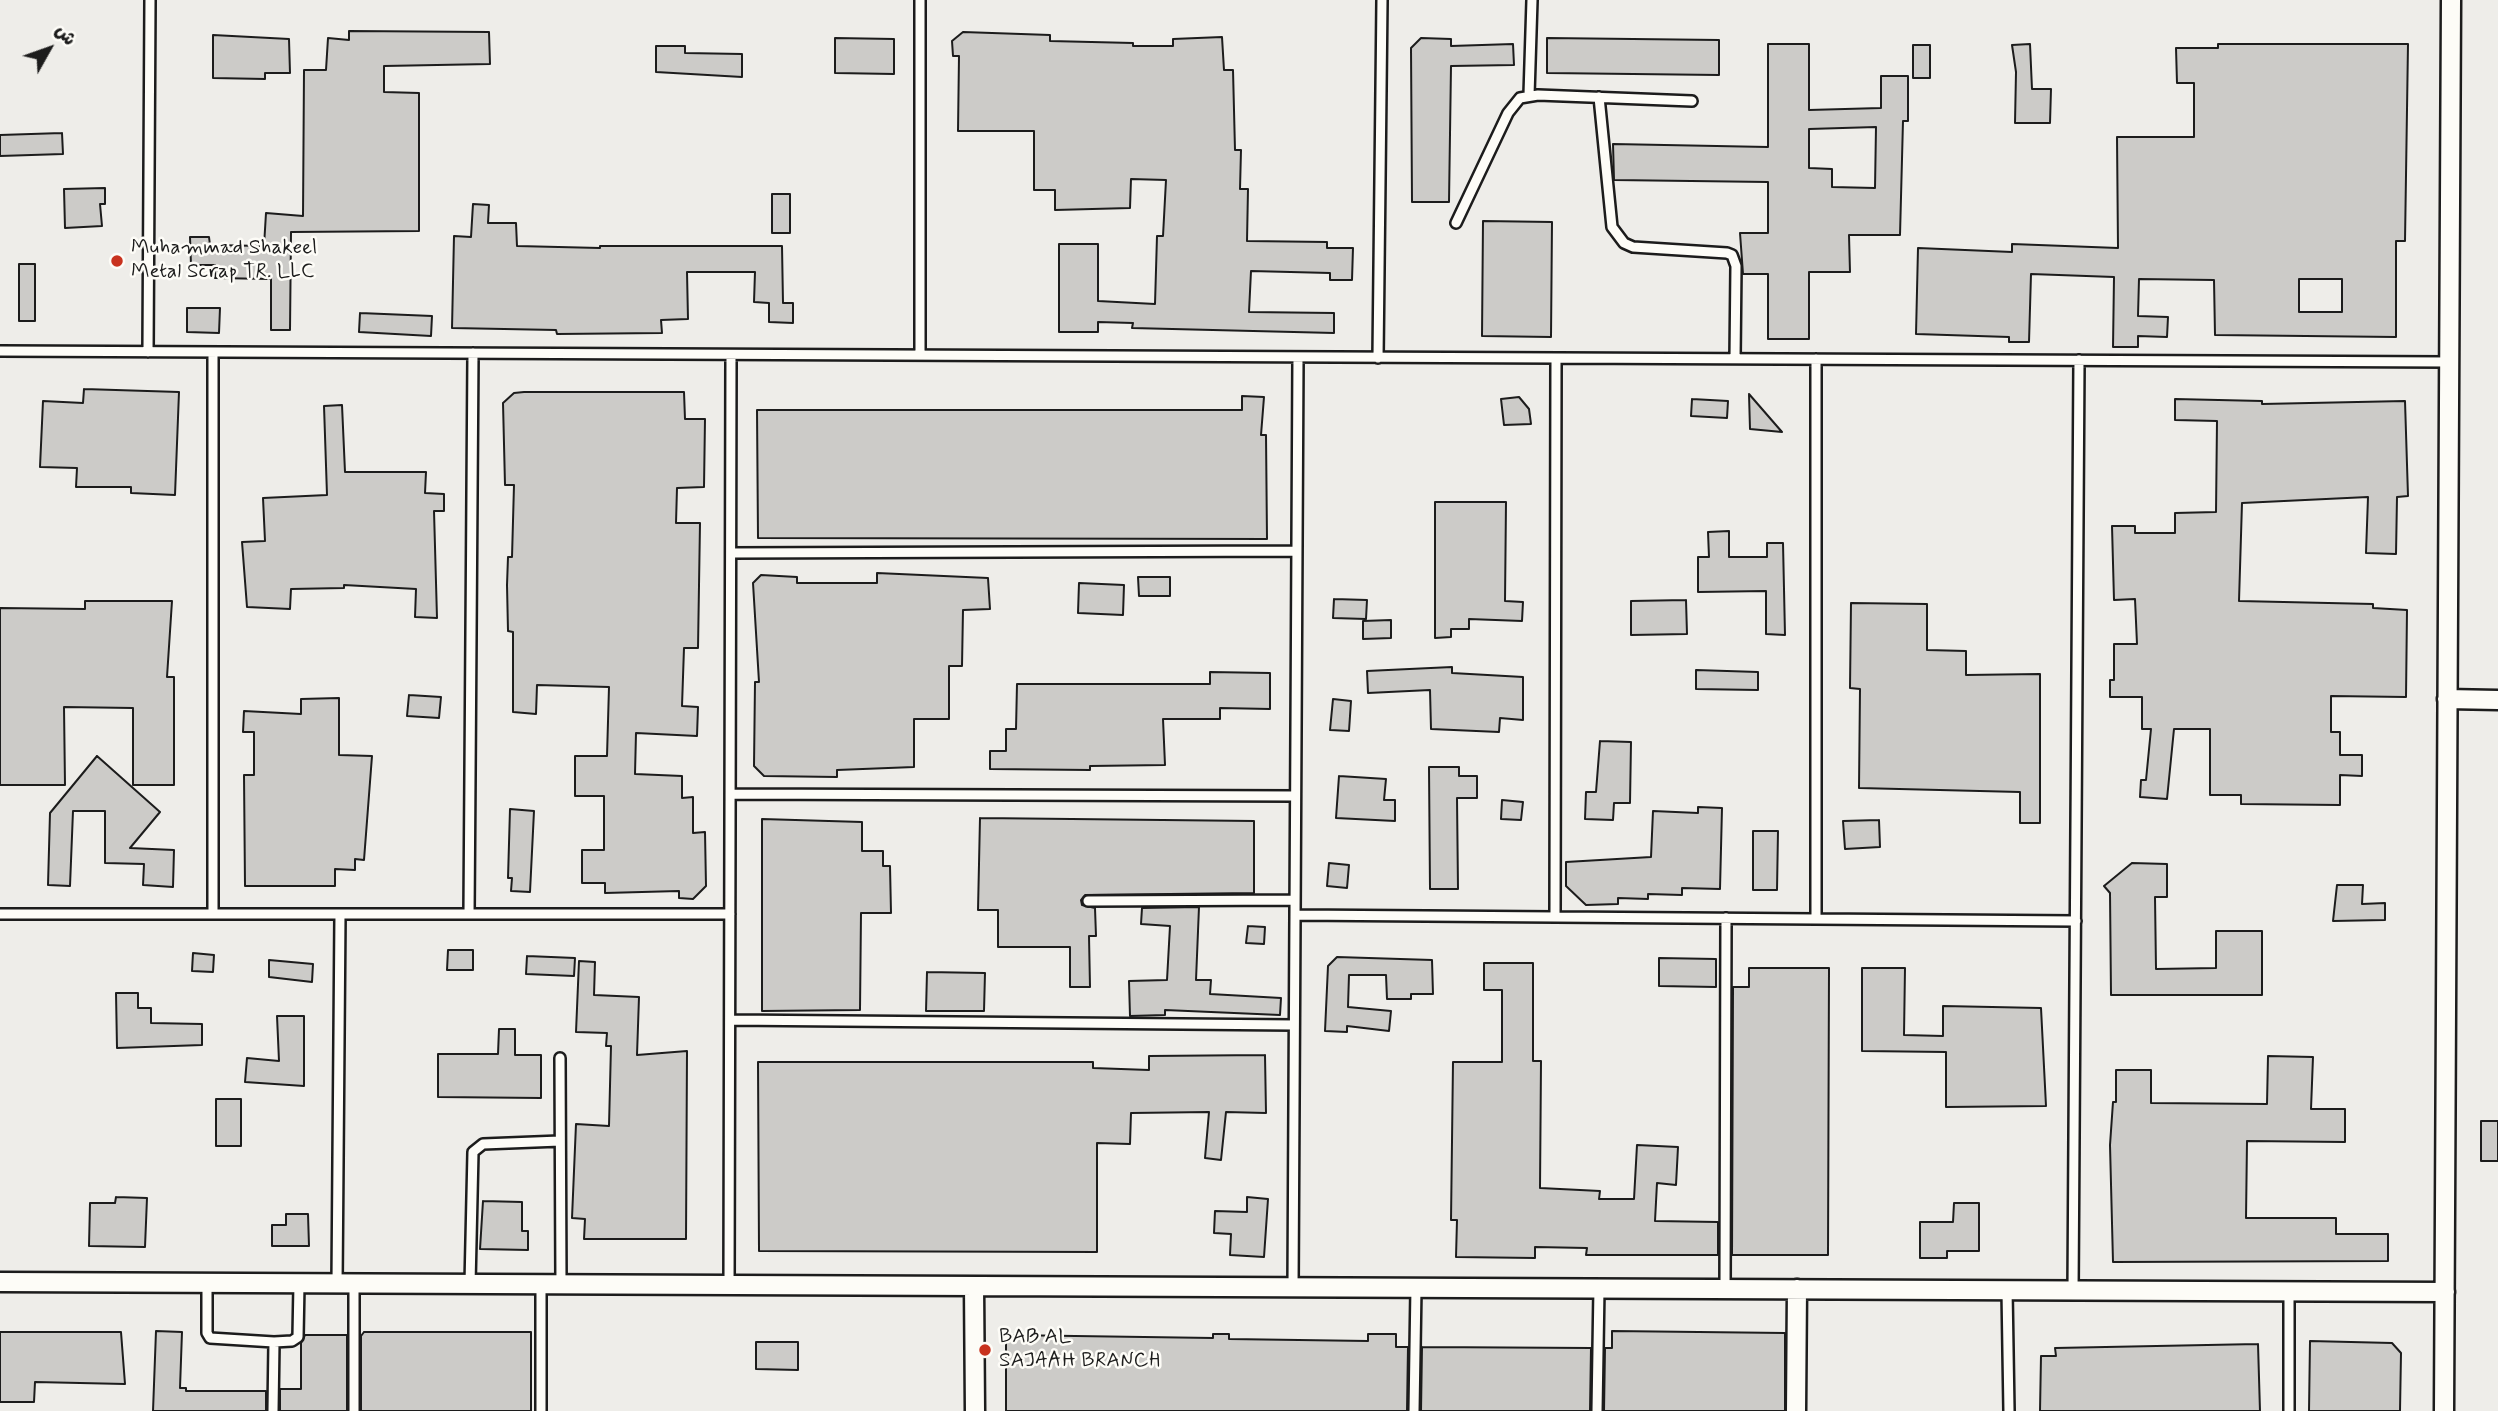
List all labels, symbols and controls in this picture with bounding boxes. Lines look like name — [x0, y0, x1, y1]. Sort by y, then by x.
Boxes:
north arrow — [14, 14, 84, 84]
text: ش — [49, 19, 82, 51]
place label: Muhammad Shakeel Metal Scrap TR. LLC — [131, 236, 317, 286]
marker: Muhammad Shakeel Metal Scrap TR. LLC — [109, 253, 125, 269]
place label: BAB AL SAJAAH BRANCH — [999, 1325, 1160, 1375]
marker: BAB AL SAJAAH BRANCH — [977, 1342, 993, 1358]

